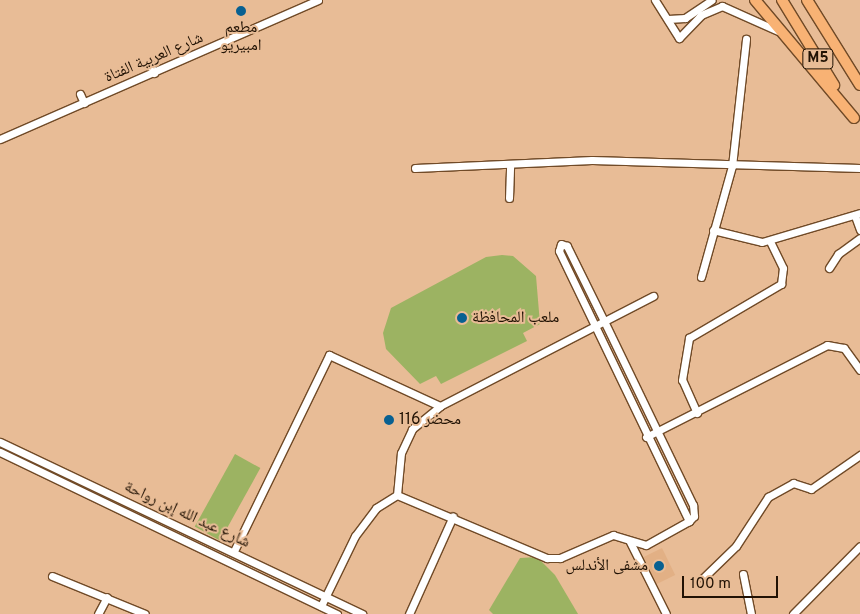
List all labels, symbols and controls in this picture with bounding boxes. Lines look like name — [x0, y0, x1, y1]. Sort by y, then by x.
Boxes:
marker: مطعم امبيريو — [235, 5, 247, 17]
place label: مطعم امبيريو — [221, 18, 261, 56]
street label: شارع العربية الفتاة — [102, 29, 206, 87]
road number: M5 — [802, 46, 834, 72]
place label: ملعب المحافظة — [472, 308, 559, 328]
marker: ملعب المحافظة — [456, 312, 468, 324]
place label: محضر 116 — [399, 410, 461, 430]
marker: محضر 116 — [383, 414, 395, 426]
street label: شارع عبد الله إبن رواحة — [121, 477, 253, 553]
place label: مشفى الأندلس — [565, 556, 648, 576]
marker: مشفى الأندلس — [652, 559, 666, 573]
scale bar — [685, 566, 781, 598]
text: 100 m — [690, 575, 731, 594]

